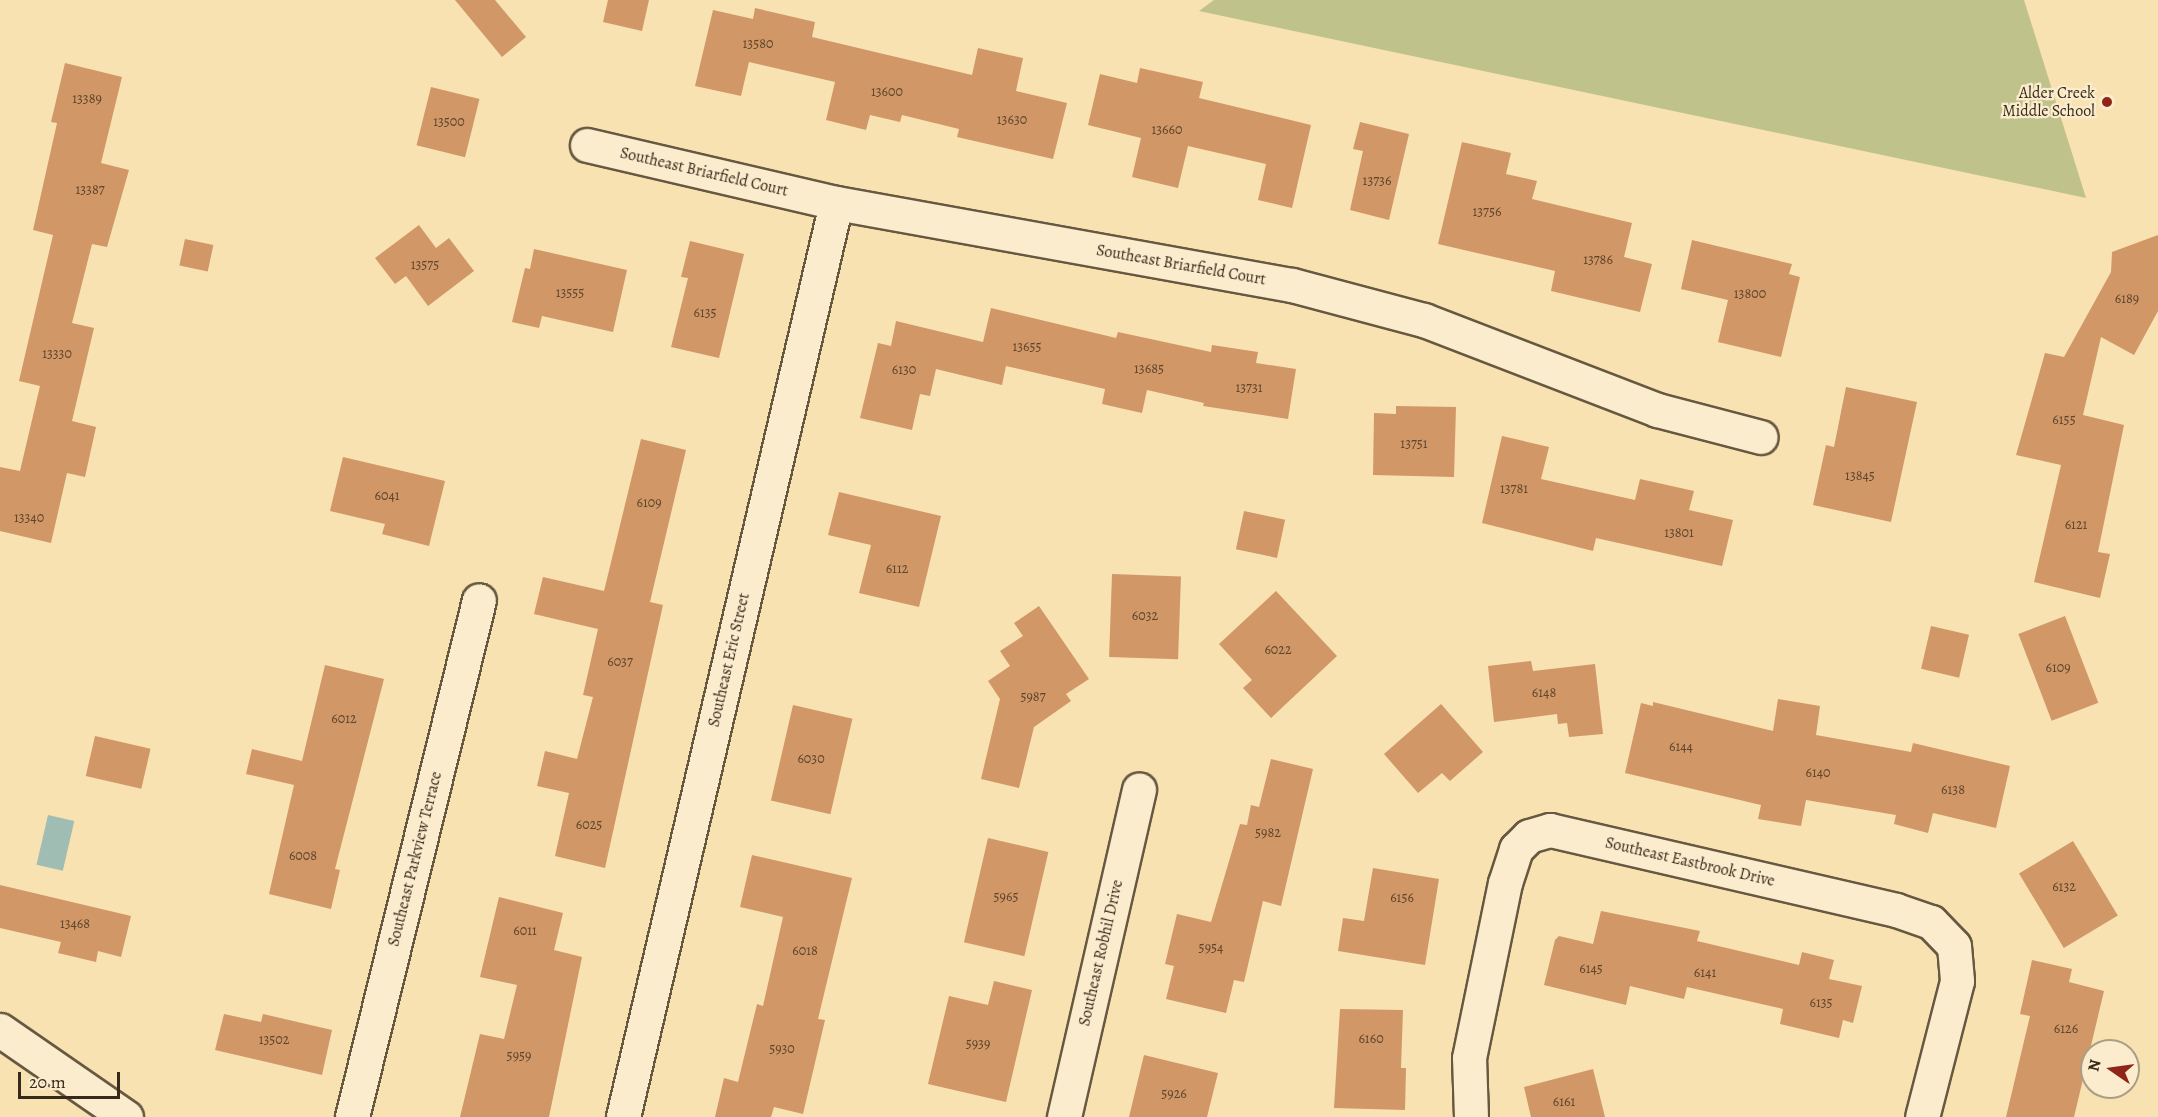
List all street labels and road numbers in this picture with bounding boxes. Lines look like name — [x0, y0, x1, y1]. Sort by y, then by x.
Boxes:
street label: Southeast Briarfield Court — [618, 143, 790, 201]
street label: Southeast Briarfield Court — [1095, 241, 1267, 289]
street label: Southeast Eric Street — [704, 591, 754, 729]
street label: Southeast Parkview Terrace — [384, 770, 446, 948]
street label: Southeast Eastbrook Drive — [1603, 833, 1777, 891]
street label: Southeast Robhil Drive — [1075, 878, 1127, 1028]

